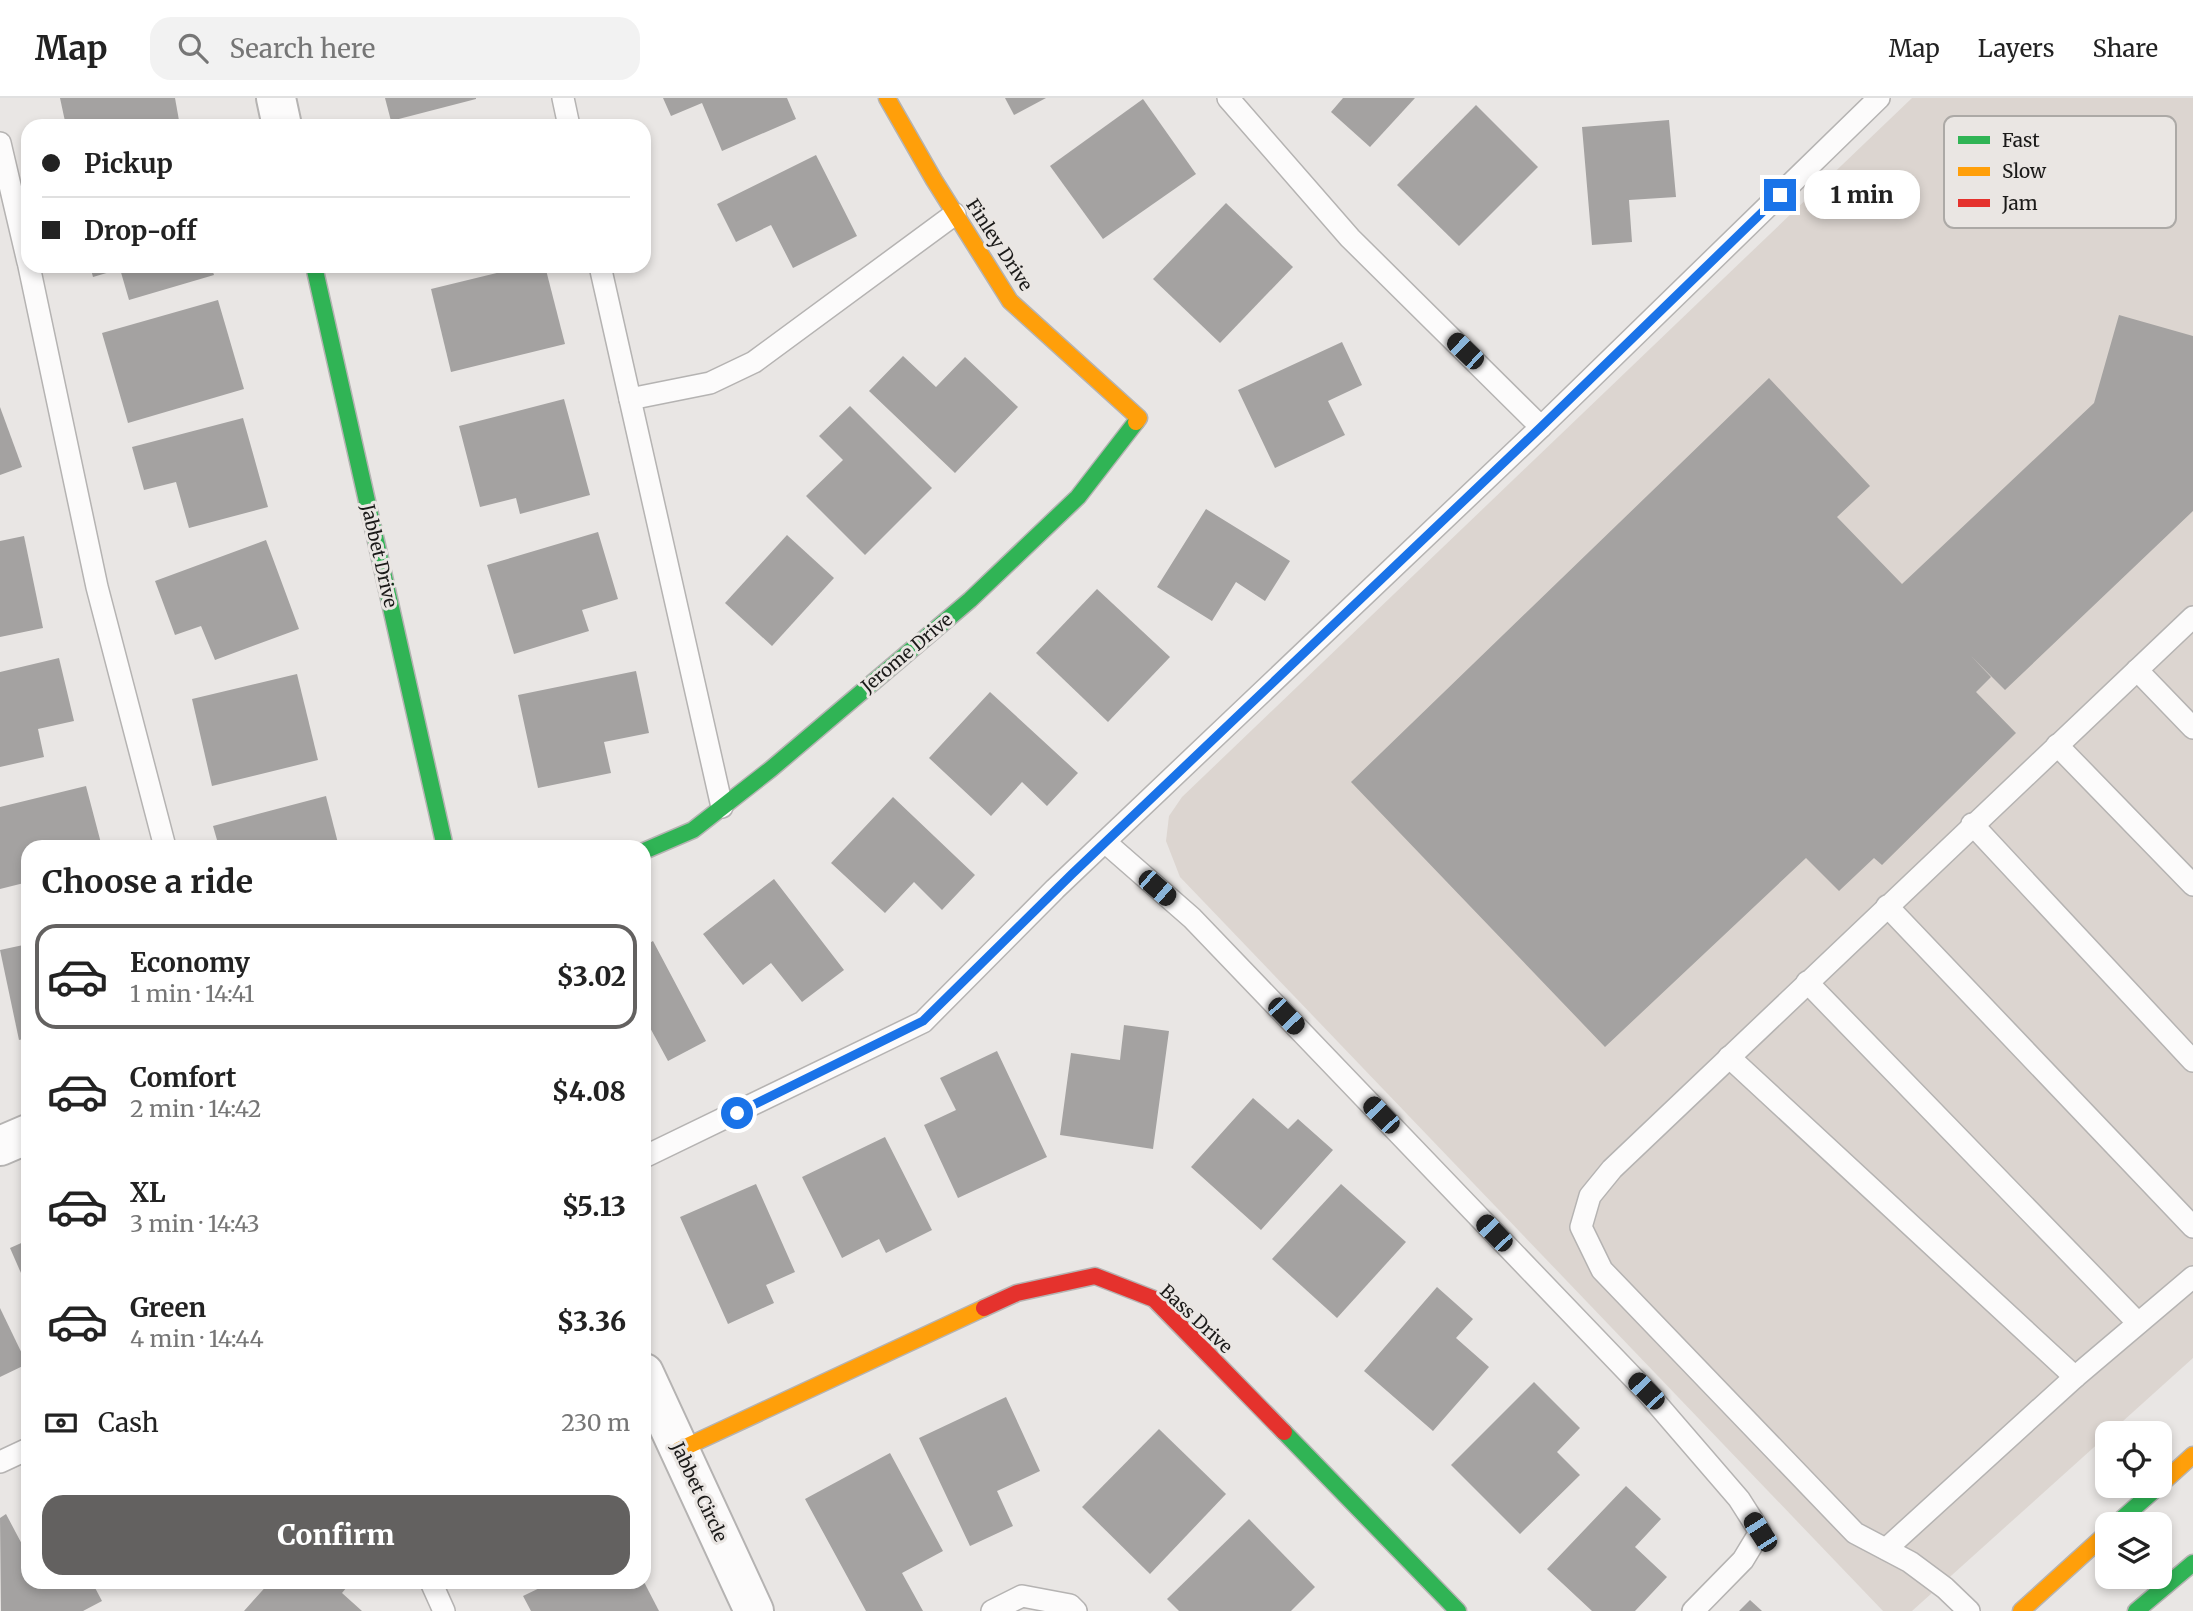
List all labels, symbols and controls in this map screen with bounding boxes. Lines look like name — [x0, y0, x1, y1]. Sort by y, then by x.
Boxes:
search box — [150, 17, 640, 80]
text: Map — [35, 28, 108, 69]
icon: search — [174, 29, 212, 67]
text: Search here — [230, 32, 375, 65]
text: Map — [1889, 33, 1940, 64]
text: Layers — [1978, 33, 2054, 64]
text: Share — [2092, 33, 2158, 64]
legend — [1944, 116, 2176, 228]
text: Fast — [2002, 128, 2040, 152]
text: Pickup — [84, 147, 173, 180]
text: Slow — [2002, 159, 2047, 183]
callout: 1 min — [1804, 170, 1920, 220]
route end — [1764, 179, 1796, 211]
text: 1 min — [1830, 180, 1894, 209]
text: Jam — [2001, 191, 2038, 215]
street label: Finley Drive — [961, 194, 1038, 295]
text: Drop-off — [84, 214, 197, 247]
car — [1443, 329, 1488, 373]
street label: Jabbet Drive — [356, 501, 403, 610]
street label: Jerome Drive — [856, 608, 957, 698]
text: Choose a ride — [42, 862, 253, 902]
car — [1135, 866, 1180, 910]
icon: car — [46, 945, 109, 1008]
text: Economy — [130, 946, 250, 979]
text: $3.02 — [556, 960, 626, 993]
text: 1 min · 14:41 — [130, 979, 254, 1008]
car — [1264, 994, 1309, 1038]
icon: car — [46, 1060, 109, 1123]
text: Comfort — [130, 1061, 236, 1094]
text: $4.08 — [552, 1075, 626, 1108]
car — [1359, 1093, 1404, 1137]
text: 2 min · 14:42 — [130, 1094, 261, 1123]
route start — [721, 1097, 753, 1129]
icon: car — [46, 1175, 109, 1238]
text: XL — [130, 1176, 166, 1209]
text: $5.13 — [562, 1190, 626, 1223]
text: 3 min · 14:43 — [130, 1209, 260, 1238]
car — [1472, 1211, 1517, 1255]
street label: Bass Drive — [1155, 1279, 1237, 1358]
icon: car — [46, 1290, 109, 1353]
text: Green — [130, 1291, 206, 1324]
text: $3.36 — [557, 1305, 626, 1338]
text: 4 min · 14:44 — [130, 1324, 264, 1353]
car — [1624, 1369, 1669, 1413]
icon: cash — [42, 1404, 80, 1442]
text: Cash — [98, 1406, 159, 1439]
text: 230 m — [561, 1408, 630, 1437]
map controls — [2095, 1421, 2172, 1589]
button: locate — [2095, 1421, 2172, 1498]
street label: Jabbet Circle — [666, 1437, 733, 1545]
button: Confirm — [42, 1495, 630, 1575]
car — [1740, 1509, 1781, 1555]
button: layers — [2095, 1512, 2172, 1589]

